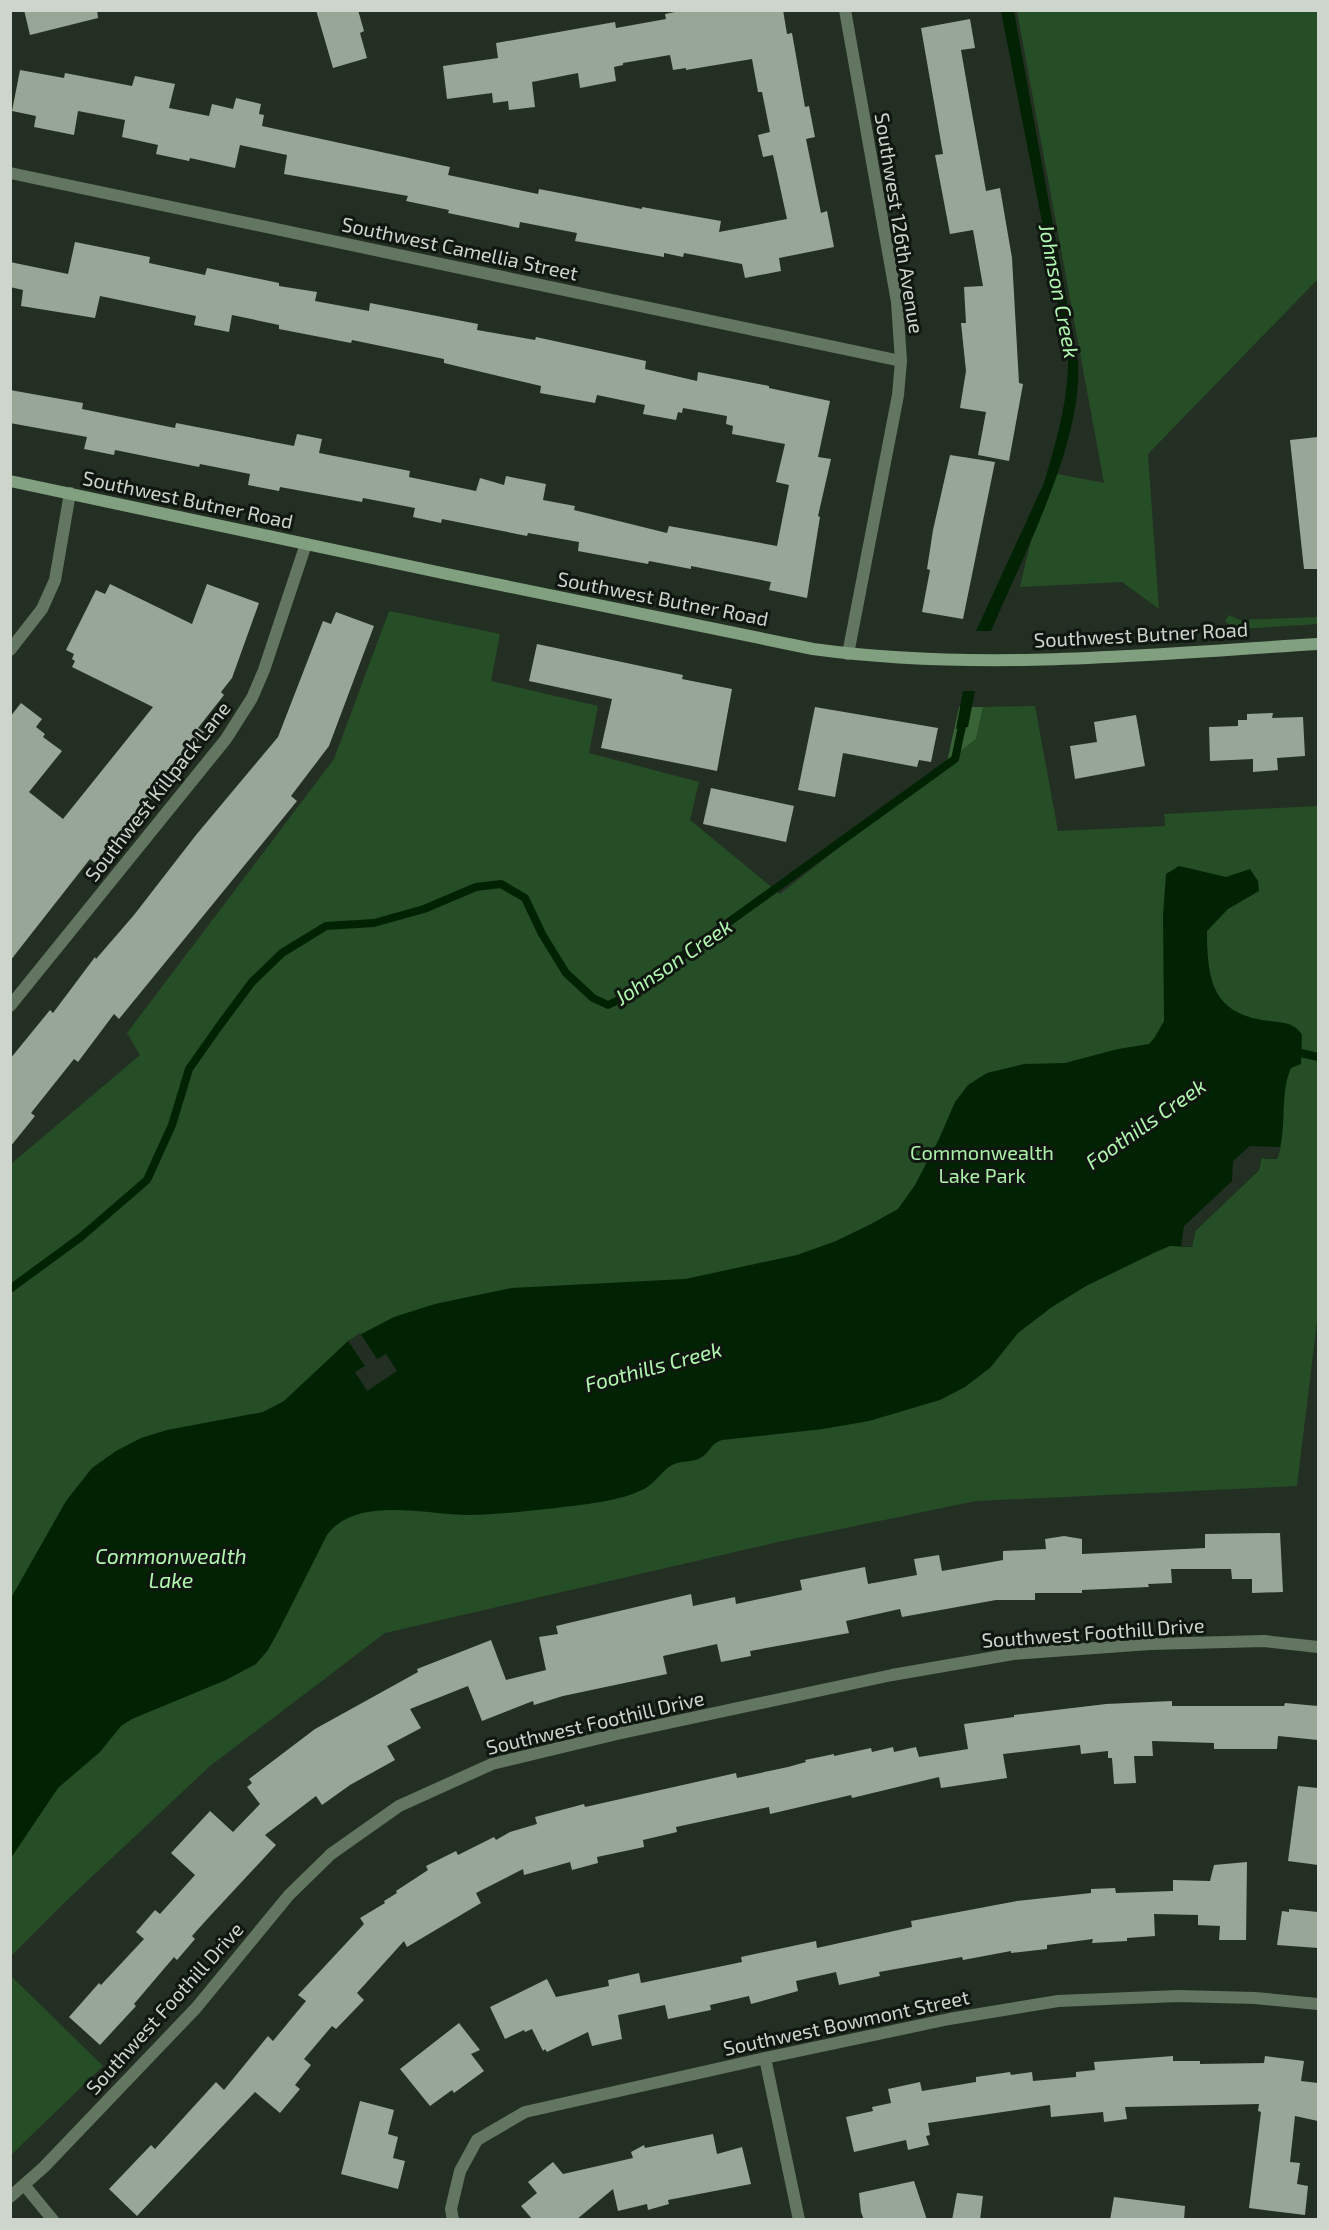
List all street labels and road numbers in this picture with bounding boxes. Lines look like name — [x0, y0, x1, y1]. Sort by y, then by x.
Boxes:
street label: Southwest 126th Avenue — [871, 111, 929, 335]
street label: Southwest Camellia Street — [340, 211, 581, 285]
street label: Southwest Butner Road — [81, 465, 295, 533]
street label: Southwest Butner Road — [555, 566, 771, 630]
street label: Southwest Butner Road — [1033, 616, 1249, 652]
street label: Southwest Killpack Lane — [79, 696, 235, 886]
street label: Southwest Foothill Drive — [981, 1612, 1205, 1652]
street label: Southwest Foothill Drive — [484, 1685, 706, 1759]
street label: Southwest Foothill Drive — [80, 1917, 248, 2099]
street label: Southwest Bowmont Street — [721, 1984, 972, 2060]

